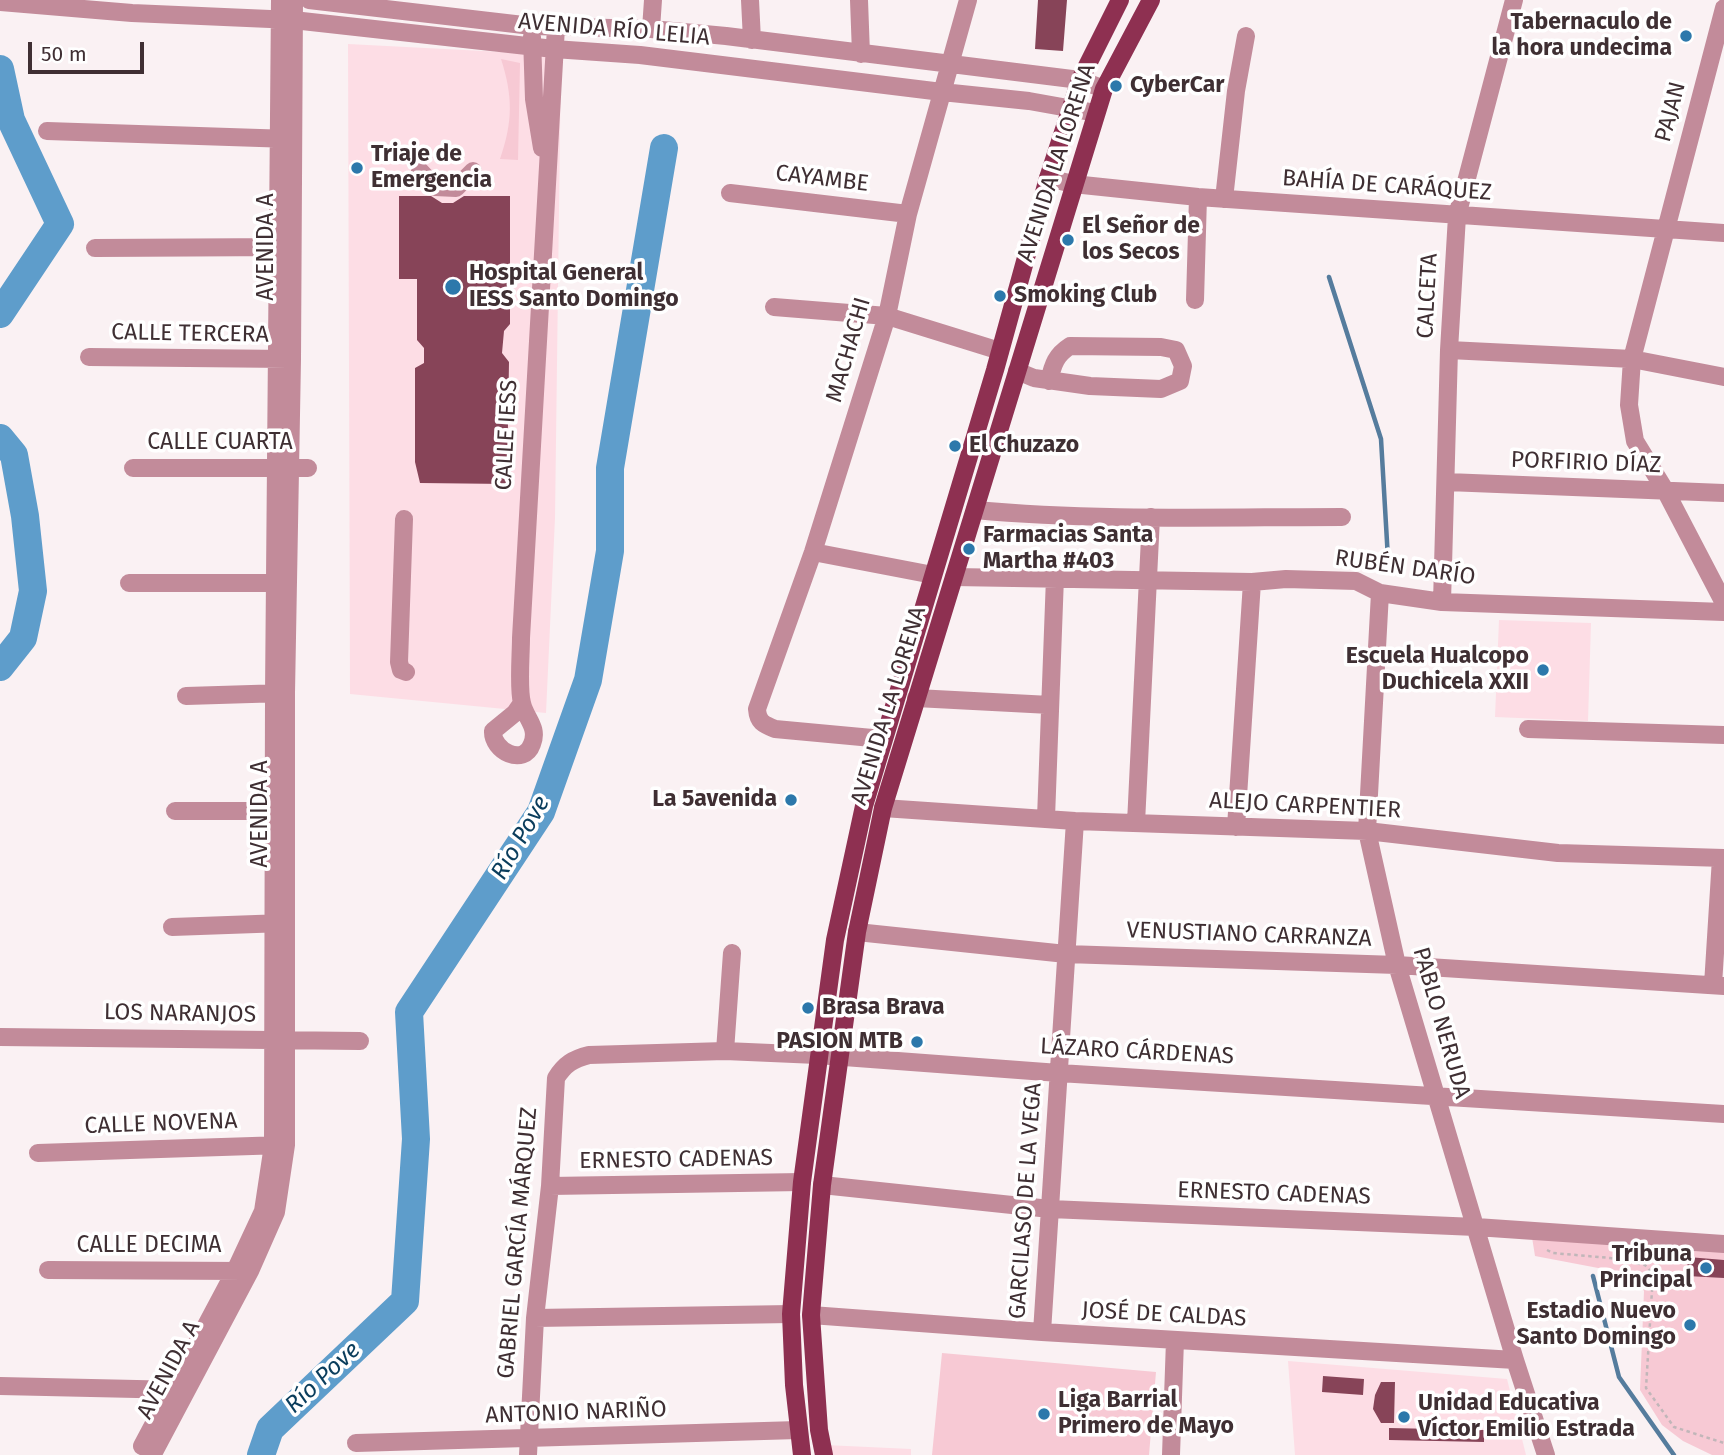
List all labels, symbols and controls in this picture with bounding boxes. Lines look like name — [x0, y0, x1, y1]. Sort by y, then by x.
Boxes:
street label: AVENIDA RÍO LELIA — [517, 8, 711, 52]
place label: Tabernaculo de la hora undecima — [1492, 9, 1672, 63]
scale bar — [32, 28, 147, 72]
marker: Tabernaculo de la hora undecima — [1678, 28, 1694, 44]
text: 50 m — [41, 41, 87, 67]
street label: AVENIDA LA LORENA — [1012, 61, 1102, 265]
place label: CyberCar — [1130, 72, 1224, 100]
marker: CyberCar — [1108, 78, 1124, 94]
street label: PAJAN — [1650, 79, 1692, 145]
place label: Triaje de Emergencia — [371, 141, 492, 195]
marker: Triaje de Emergencia — [349, 160, 365, 176]
street label: CAYAMBE — [774, 160, 870, 198]
street label: BAHÍA DE CARÁQUEZ — [1281, 165, 1493, 207]
street label: AVENIDA A — [253, 193, 281, 301]
place label: El Señor de los Secos — [1082, 213, 1200, 267]
marker: El Señor de los Secos — [1060, 232, 1076, 248]
street label: CALCETA — [1412, 253, 1444, 339]
place label: Hospital General IESS Santo Domingo — [469, 260, 679, 314]
marker: Hospital General IESS Santo Domingo — [443, 277, 463, 297]
place label: Smoking Club — [1014, 282, 1157, 310]
marker: Smoking Club — [992, 288, 1008, 304]
street label: MACHACHI — [821, 294, 877, 406]
street label: CALLE TERCERA — [111, 319, 269, 349]
street label: CALLE IESS — [490, 379, 524, 491]
street label: CALLE CUARTA — [147, 429, 293, 457]
place label: El Chuzazo — [969, 432, 1079, 460]
marker: El Chuzazo — [947, 438, 963, 454]
street label: PORFIRIO DÍAZ — [1510, 447, 1662, 479]
place label: Farmacias Santa Martha #403 — [983, 522, 1153, 576]
marker: Farmacias Santa Martha #403 — [961, 541, 977, 557]
street label: RUBÉN DARÍO — [1333, 544, 1477, 592]
street label: AVENIDA LA LORENA — [846, 603, 932, 809]
place label: Escuela Hualcopo Duchicela XXII — [1346, 643, 1529, 697]
marker: Escuela Hualcopo Duchicela XXII — [1535, 662, 1551, 678]
street label: AVENIDA A — [247, 760, 275, 868]
place label: La 5avenida — [652, 786, 777, 814]
street label: ALEJO CARPENTIER — [1208, 787, 1402, 825]
water label: Río Pove — [486, 791, 556, 885]
marker: La 5avenida — [783, 792, 799, 808]
street label: VENUSTIANO CARRANZA — [1126, 917, 1372, 953]
street label: PABLO NERUDA — [1406, 944, 1476, 1102]
place label: Brasa Brava — [822, 994, 945, 1022]
street label: LOS NARANJOS — [104, 999, 256, 1029]
marker: Brasa Brava — [800, 1000, 816, 1016]
place label: PASION MTB — [776, 1028, 903, 1056]
street label: LÁZARO CÁRDENAS — [1039, 1033, 1235, 1071]
marker: PASION MTB — [909, 1034, 925, 1050]
street label: GARCILASO DE LA VEGA — [1004, 1082, 1048, 1320]
street label: GABRIEL GARCÍA MÁRQUEZ — [492, 1106, 544, 1380]
street label: CALLE NOVENA — [84, 1108, 238, 1140]
street label: ERNESTO CADENAS — [579, 1145, 773, 1175]
street label: ERNESTO CADENAS — [1177, 1177, 1371, 1211]
street label: CALLE DECIMA — [77, 1232, 221, 1260]
place label: Tribuna Principal — [1599, 1241, 1692, 1295]
marker: Tribuna Principal — [1698, 1260, 1714, 1276]
street label: JOSÉ DE CALDAS — [1081, 1297, 1247, 1333]
place label: Estadio Nuevo Santo Domingo — [1516, 1298, 1676, 1352]
street label: AVENIDA A — [132, 1316, 206, 1424]
marker: Estadio Nuevo Santo Domingo — [1682, 1317, 1698, 1333]
water label: Río Pove — [280, 1336, 366, 1420]
place label: Liga Barrial Primero de Mayo — [1058, 1387, 1234, 1441]
place label: Unidad Educativa Víctor Emilio Estrada — [1418, 1390, 1635, 1444]
street label: ANTONIO NARIÑO — [485, 1396, 667, 1430]
marker: Liga Barrial Primero de Mayo — [1036, 1406, 1052, 1422]
marker: Unidad Educativa Víctor Emilio Estrada — [1396, 1409, 1412, 1425]

